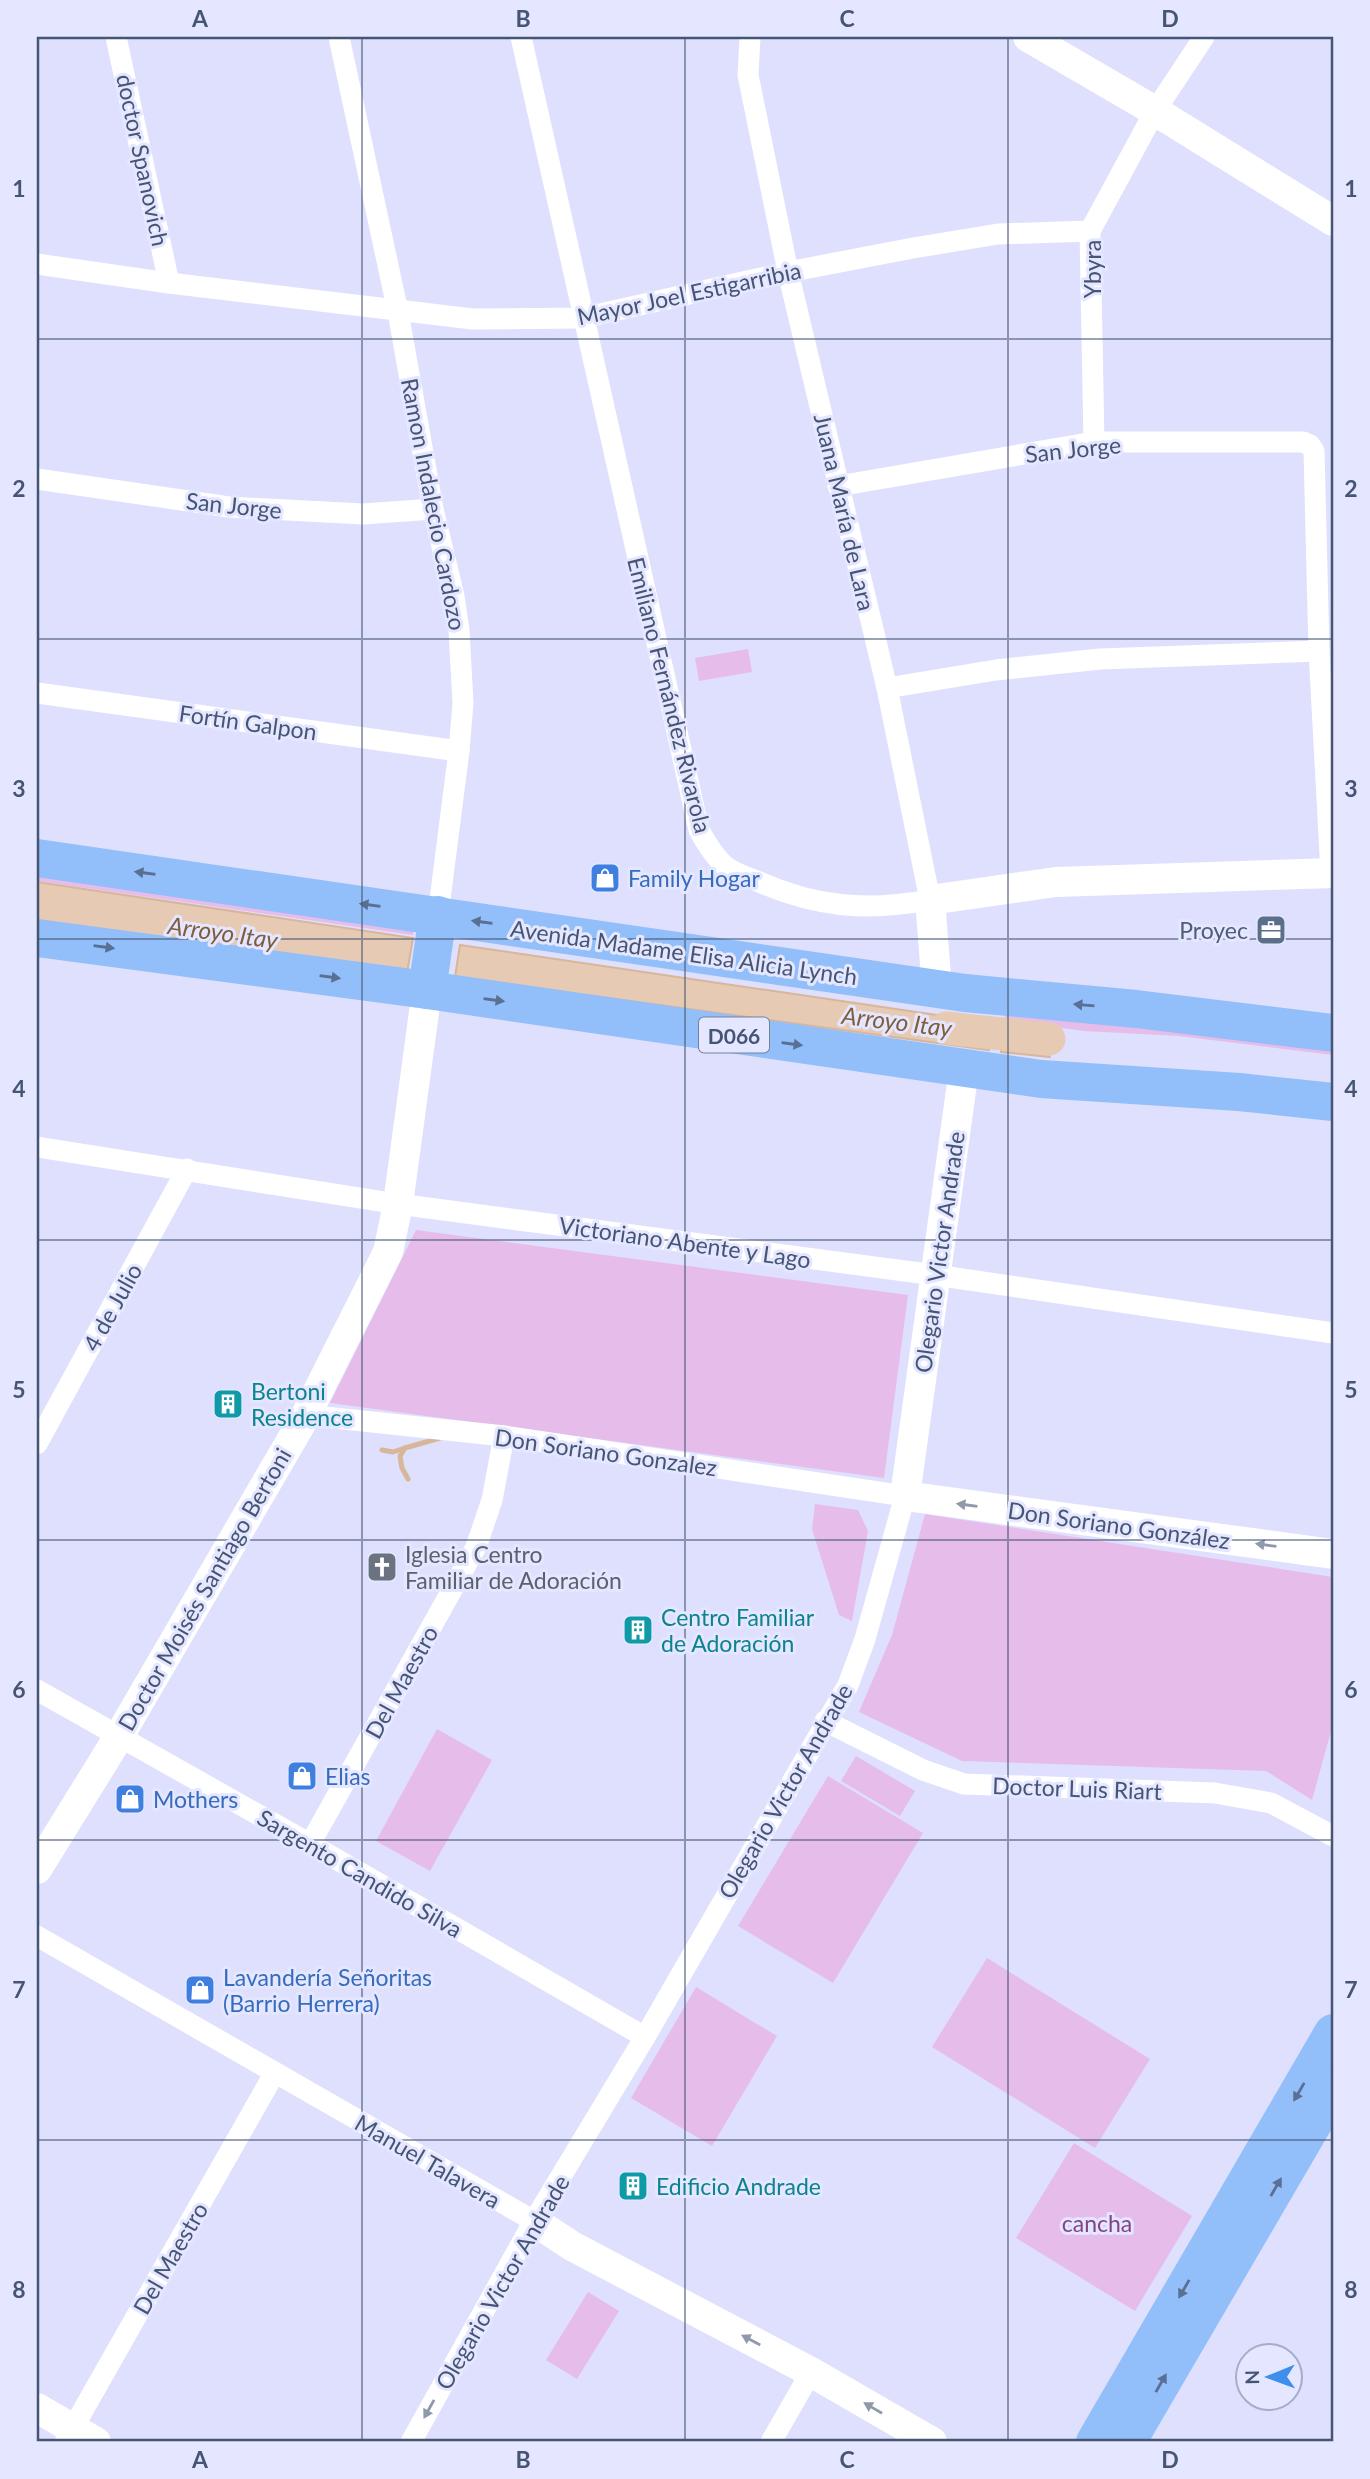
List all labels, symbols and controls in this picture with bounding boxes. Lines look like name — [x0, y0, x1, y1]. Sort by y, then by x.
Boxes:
text: A — [191, 4, 209, 32]
text: B — [515, 4, 531, 32]
text: C — [839, 4, 855, 32]
text: D — [1161, 4, 1179, 32]
street label: doctor Spanovich — [111, 71, 175, 249]
text: 1 — [12, 174, 26, 202]
text: 1 — [1344, 174, 1358, 202]
street label: Ybyra — [1078, 240, 1106, 298]
street label: Mayor Joel Estigarribia — [574, 256, 804, 330]
street label: Ramon Indalecio Cardozo — [396, 375, 472, 633]
street label: Juana María de Lara — [809, 411, 881, 613]
street label: San Jorge — [1024, 430, 1122, 468]
text: 2 — [12, 474, 26, 502]
text: 2 — [1344, 474, 1358, 502]
street label: San Jorge — [185, 486, 283, 524]
street label: Emiliano Fernández Rivarola — [622, 554, 718, 836]
street label: Fortín Galpon — [177, 698, 319, 746]
text: 3 — [12, 774, 26, 802]
text: 3 — [1344, 774, 1358, 802]
shop icon: Family Hogar — [588, 861, 622, 895]
place label: Family Hogar — [628, 864, 760, 892]
one-way arrow — [134, 867, 156, 878]
one-way arrow — [359, 900, 381, 911]
water label: Arroyo Itay — [165, 910, 280, 954]
office icon: Proyec — [1254, 913, 1288, 947]
street label: Avenida Madame Elisa Alicia Lynch — [509, 914, 859, 990]
one-way arrow — [471, 916, 493, 927]
place label: Proyec — [1179, 916, 1248, 944]
one-way arrow — [94, 942, 116, 953]
one-way arrow — [319, 971, 341, 982]
one-way arrow — [484, 994, 506, 1005]
one-way arrow — [1073, 999, 1095, 1010]
water label: Arroyo Itay — [839, 1000, 954, 1042]
road number: D066 — [699, 1018, 769, 1052]
one-way arrow — [781, 1038, 803, 1049]
text: 4 — [12, 1074, 26, 1102]
text: 4 — [1344, 1074, 1358, 1102]
street label: Olegario Victor Andrade — [908, 1130, 970, 1374]
street label: Victoriano Abente y Lago — [557, 1210, 813, 1274]
street label: 4 de Julio — [77, 1258, 147, 1356]
text: 5 — [12, 1375, 26, 1403]
text: 5 — [1344, 1375, 1358, 1403]
place label: Bertoni Residence — [251, 1377, 353, 1431]
building icon: Bertoni Residence — [211, 1387, 245, 1421]
street label: Don Soriano Gonzalez — [493, 1423, 719, 1481]
street label: Doctor Moisés Santiago Bertoni — [112, 1443, 296, 1735]
street label: Don Soriano González — [1006, 1496, 1232, 1554]
one-way arrow — [956, 1499, 978, 1510]
one-way arrow — [1254, 1539, 1276, 1550]
place label: Iglesia Centro Familiar de Adoración — [405, 1540, 622, 1594]
church icon: Iglesia Centro Familiar de Adoración — [365, 1550, 399, 1584]
place label: Centro Familiar de Adoración — [661, 1603, 815, 1657]
building icon: Centro Familiar de Adoración — [621, 1613, 655, 1647]
street label: Del Maestro — [359, 1621, 443, 1743]
text: 6 — [12, 1675, 26, 1703]
text: 6 — [1344, 1675, 1358, 1703]
street label: Olegario Victor Andrade — [712, 1679, 858, 1903]
shop icon: Elias — [285, 1759, 319, 1793]
place label: Elias — [325, 1762, 371, 1790]
street label: Doctor Luis Riart — [992, 1771, 1163, 1805]
shop icon: Mothers — [113, 1782, 147, 1816]
place label: Mothers — [153, 1785, 238, 1813]
street label: Sargento Candido Silva — [253, 1803, 467, 1943]
place label: Lavandería Señoritas (Barrio Herrera) — [223, 1963, 432, 2017]
shop icon: Lavandería Señoritas (Barrio Herrera) — [183, 1973, 217, 2007]
text: 7 — [12, 1975, 26, 2003]
text: 7 — [1344, 1975, 1358, 2003]
one-way arrow — [1293, 2083, 1305, 2102]
street label: Manuel Talavera — [350, 2108, 506, 2214]
building icon: Edificio Andrade — [616, 2169, 650, 2203]
street label: Olegario Victor Andrade — [429, 2170, 575, 2394]
place label: Edificio Andrade — [656, 2172, 821, 2200]
one-way arrow — [1270, 2177, 1282, 2196]
street label: Del Maestro — [127, 2197, 213, 2319]
park label: cancha — [1062, 2209, 1132, 2237]
text: 8 — [12, 2275, 26, 2303]
text: 8 — [1344, 2275, 1358, 2303]
one-way arrow — [1178, 2279, 1190, 2298]
one-way arrow — [741, 2335, 761, 2346]
north arrow — [1234, 2342, 1304, 2412]
text: N — [1240, 2370, 1263, 2385]
one-way arrow — [1155, 2374, 1167, 2393]
one-way arrow — [423, 2399, 435, 2419]
one-way arrow — [863, 2402, 883, 2414]
text: A — [191, 2445, 209, 2473]
text: B — [515, 2445, 531, 2473]
text: C — [839, 2445, 855, 2473]
text: D — [1161, 2445, 1179, 2473]

